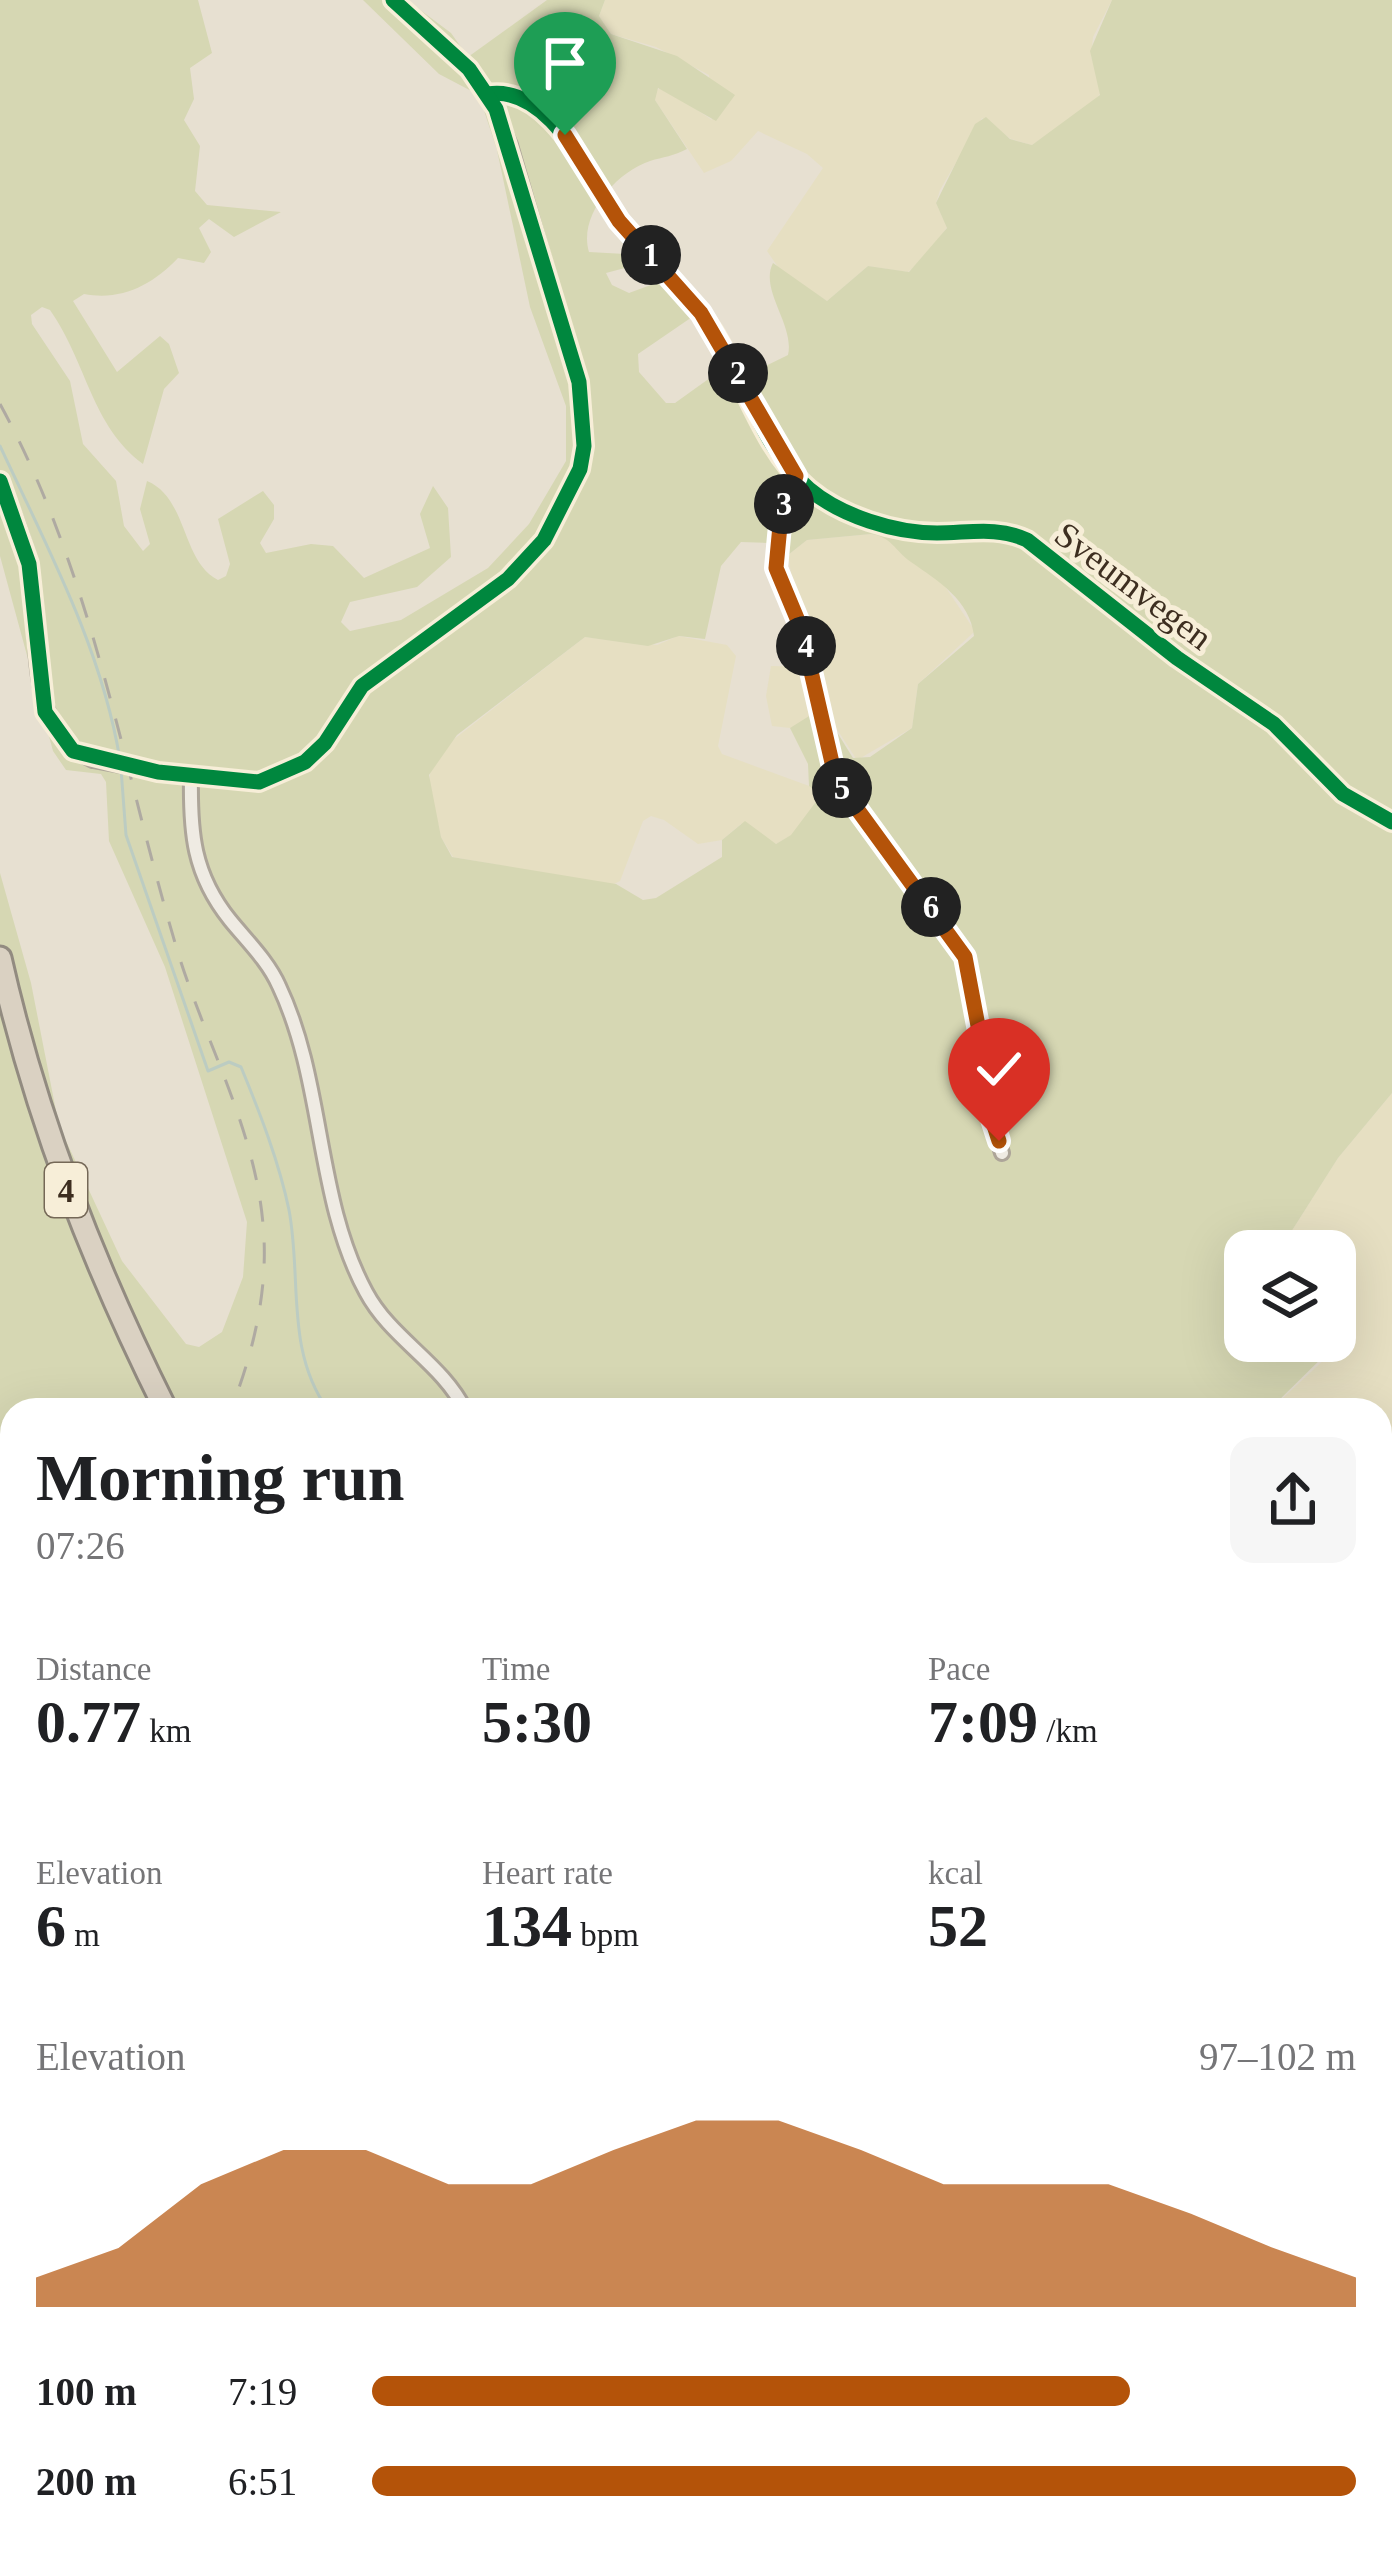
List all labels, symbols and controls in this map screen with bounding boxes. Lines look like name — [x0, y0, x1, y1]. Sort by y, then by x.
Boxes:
pin — [514, 12, 616, 135]
icon: arrive — [532, 30, 598, 96]
pin: 1 — [621, 225, 681, 285]
text: 1 — [643, 237, 659, 273]
pin: 2 — [708, 343, 768, 403]
text: 2 — [730, 355, 746, 391]
pin: 3 — [754, 474, 814, 534]
text: 3 — [776, 486, 792, 522]
street label: Sveumvegen — [1047, 514, 1220, 658]
pin: 4 — [776, 616, 836, 676]
text: 4 — [798, 628, 814, 664]
pin: 5 — [812, 758, 872, 818]
text: 5 — [834, 770, 850, 806]
pin: 6 — [901, 877, 961, 937]
text: 6 — [923, 889, 939, 925]
pin — [948, 1018, 1050, 1141]
icon: check — [966, 1036, 1032, 1102]
road number: 4 — [45, 1163, 87, 1217]
map controls — [1224, 1230, 1356, 1362]
button: layers — [1224, 1230, 1356, 1362]
button: share — [1230, 1437, 1356, 1563]
text: Morning run — [36, 1441, 405, 1514]
text: 07:26 — [36, 1524, 125, 1567]
text: Distance — [36, 1651, 151, 1687]
text: Time — [482, 1651, 550, 1687]
text: Pace — [928, 1651, 990, 1687]
text: 0.77 — [36, 1689, 141, 1755]
text: 5:30 — [482, 1689, 592, 1755]
text: 7:09 — [928, 1689, 1038, 1755]
text: km — [141, 1713, 191, 1749]
text: /km — [1038, 1713, 1098, 1749]
text: Elevation — [36, 1855, 162, 1891]
text: Heart rate — [482, 1855, 613, 1891]
text: kcal — [928, 1855, 983, 1891]
text: 6 — [36, 1893, 66, 1959]
text: 134 — [482, 1893, 572, 1959]
text: 52 — [928, 1893, 988, 1959]
text: m — [66, 1917, 100, 1953]
text: bpm — [572, 1917, 639, 1953]
text: Elevation — [36, 2035, 185, 2078]
text: 97–102 m — [1199, 2035, 1356, 2078]
text: 100 m — [36, 2370, 137, 2413]
text: 7:19 — [228, 2370, 297, 2413]
text: 200 m — [36, 2460, 137, 2503]
text: 6:51 — [228, 2460, 297, 2503]

